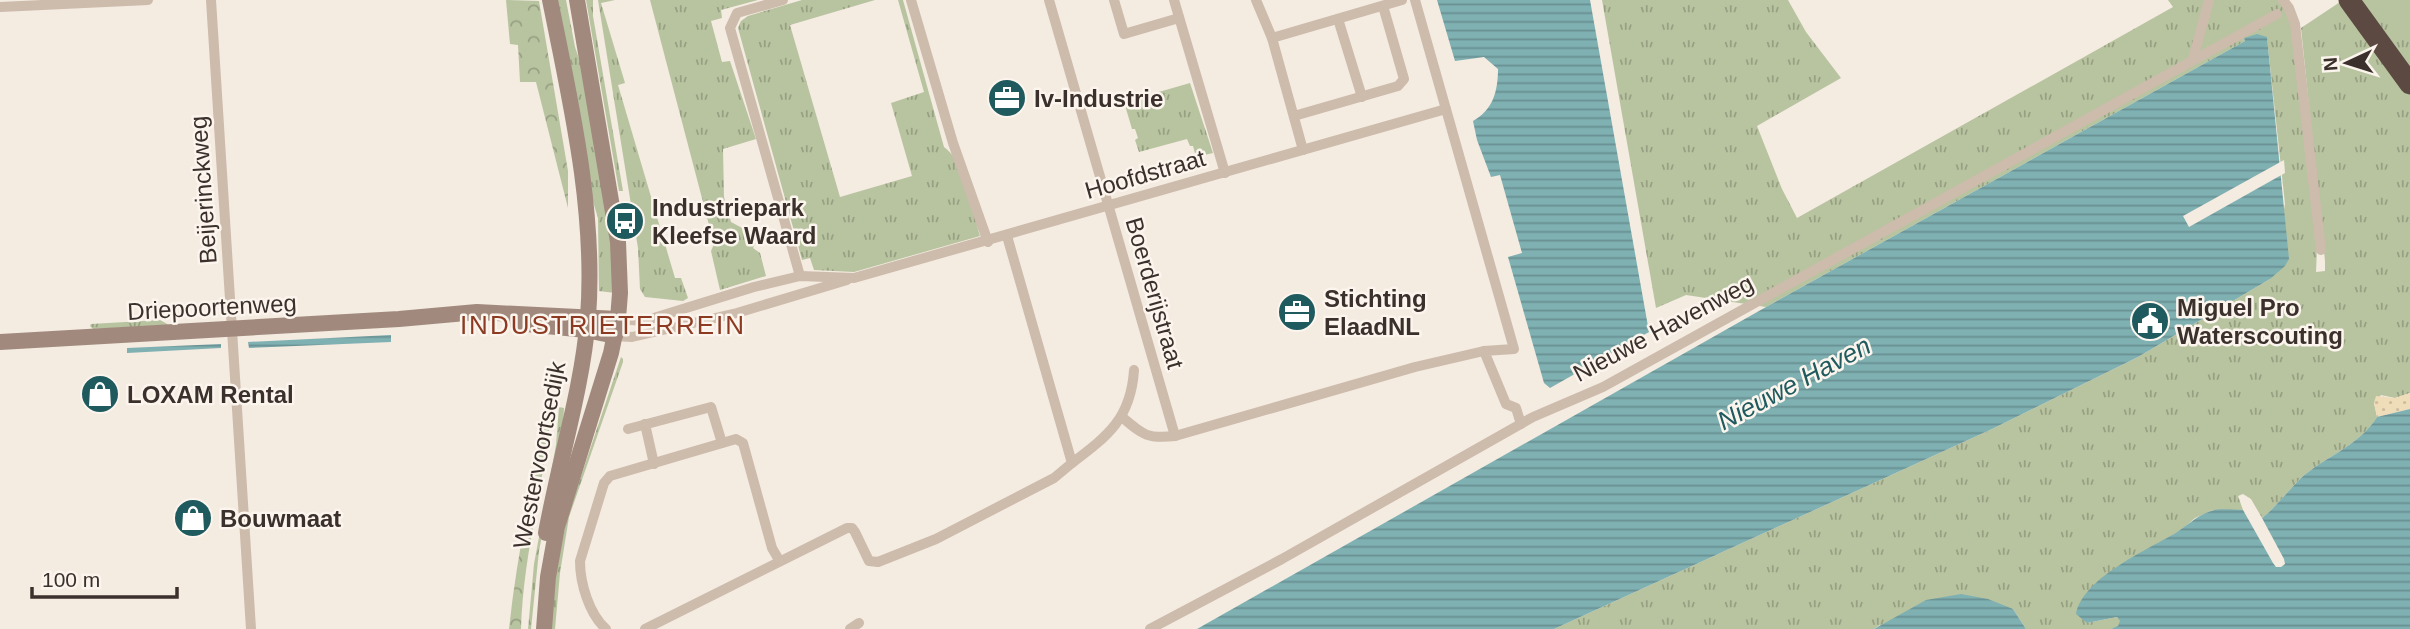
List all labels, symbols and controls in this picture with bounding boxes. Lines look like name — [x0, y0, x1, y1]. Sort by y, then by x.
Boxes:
north arrow — [2312, 28, 2382, 98]
text: N — [2320, 57, 2341, 72]
office icon: Iv-Industrie — [986, 77, 1028, 119]
place label: Iv-Industrie — [1034, 85, 1163, 112]
street label: Beijerinckweg — [184, 115, 222, 265]
street label: Hoofdstraat — [1082, 144, 1209, 204]
place label: Industriepark Kleefse Waard — [652, 194, 817, 249]
bus stop icon: Industriepark Kleefse Waard — [604, 200, 646, 242]
street label: Boerderijstraat — [1121, 214, 1190, 372]
street label: Nieuwe Havenweg — [1568, 269, 1758, 387]
place label: Stichting ElaadNL — [1324, 285, 1427, 340]
street label: Driepoortenweg — [127, 289, 297, 325]
office icon: Stichting ElaadNL — [1276, 291, 1318, 333]
place label: Miguel Pro Waterscouting — [2177, 294, 2343, 349]
public building icon: Miguel Pro Waterscouting — [2129, 300, 2171, 342]
district label: INDUSTRIETERREIN — [460, 310, 746, 340]
water label: Nieuwe Haven — [1712, 330, 1876, 436]
street label: Westervoortsedijk — [508, 358, 571, 551]
shop icon: LOXAM Rental — [79, 373, 121, 415]
place label: LOXAM Rental — [127, 381, 294, 408]
shop icon: Bouwmaat — [172, 497, 214, 539]
place label: Bouwmaat — [220, 505, 341, 532]
scale bar — [32, 556, 177, 600]
text: 100 m — [42, 568, 100, 591]

